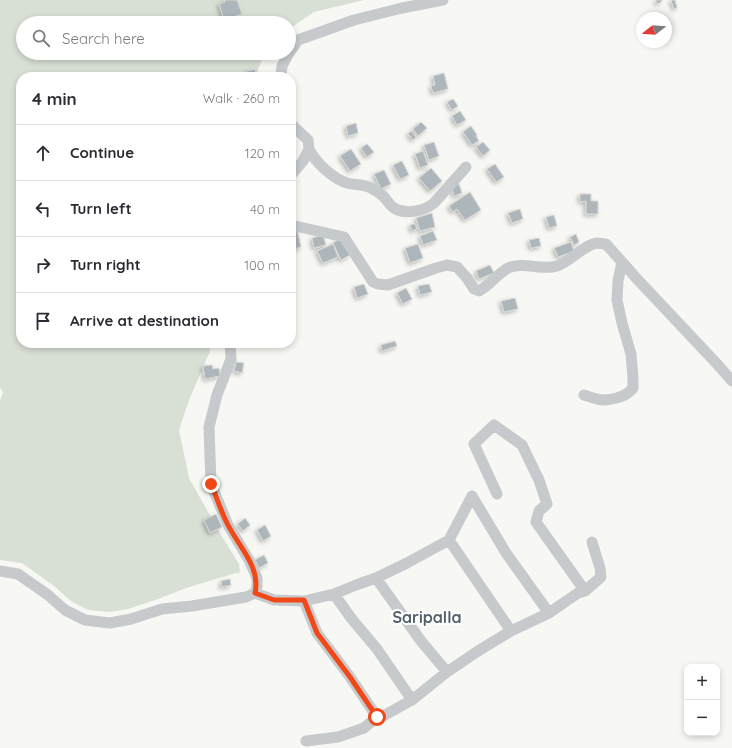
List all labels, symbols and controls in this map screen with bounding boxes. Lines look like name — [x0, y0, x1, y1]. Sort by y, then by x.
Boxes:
north arrow — [636, 12, 672, 48]
search box — [16, 16, 296, 60]
icon: search — [30, 27, 52, 49]
text: Search here — [62, 29, 145, 48]
text: 4 min — [32, 88, 77, 109]
text: Walk · 260 m — [203, 90, 280, 106]
icon: ahead — [32, 142, 54, 164]
text: Continue — [70, 143, 134, 162]
text: 120 m — [245, 145, 280, 161]
icon: left — [32, 198, 54, 220]
text: Turn left — [70, 199, 132, 218]
text: 40 m — [250, 201, 280, 217]
icon: right — [32, 254, 54, 276]
text: Turn right — [70, 255, 141, 274]
text: 100 m — [244, 257, 280, 273]
icon: arrive — [32, 310, 54, 332]
text: Arrive at destination — [70, 311, 219, 330]
route end — [202, 475, 220, 493]
district label: Saripalla — [392, 607, 462, 627]
map controls — [684, 664, 720, 736]
button: + — [684, 664, 720, 700]
button: − — [684, 700, 720, 736]
route start — [368, 708, 386, 726]

